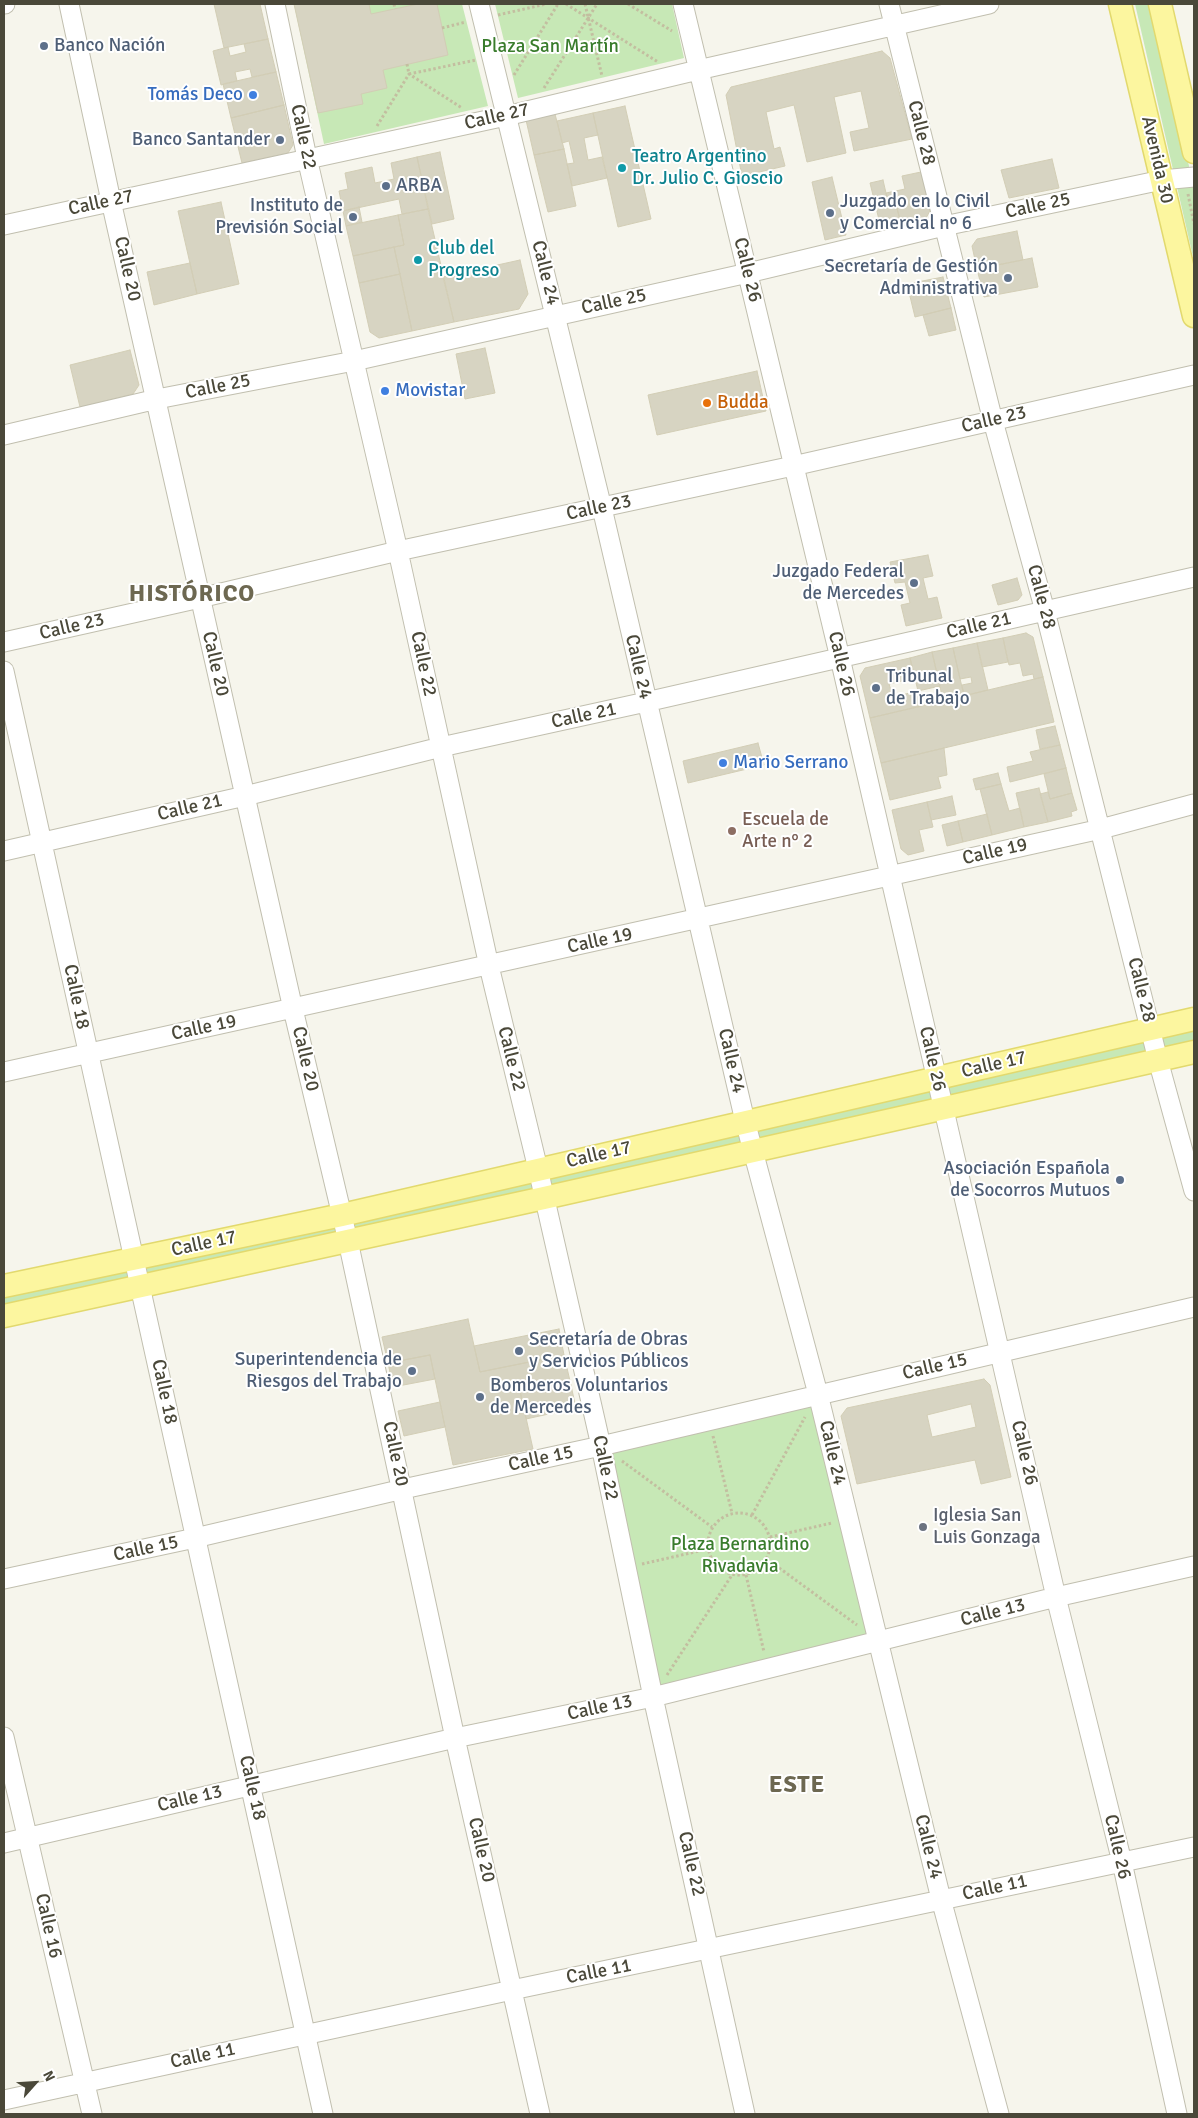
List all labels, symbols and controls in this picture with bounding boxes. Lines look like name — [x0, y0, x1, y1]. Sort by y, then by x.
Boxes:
place label: Banco Nación — [54, 35, 165, 57]
park label: Plaza San Martín — [481, 36, 619, 58]
marker: Banco Nación — [38, 40, 50, 52]
place label: Tomás Deco — [148, 84, 243, 106]
marker: Tomás Deco — [247, 89, 259, 101]
street label: Calle 27 — [462, 98, 532, 136]
street label: Calle 28 — [902, 98, 940, 168]
street label: Calle 22 — [285, 102, 321, 172]
street label: Avenida 30 — [1136, 114, 1178, 206]
place label: Banco Santander — [132, 129, 270, 151]
marker: Banco Santander — [274, 134, 286, 146]
place label: Teatro Argentino Dr. Julio C. Gioscio — [632, 146, 783, 190]
marker: Teatro Argentino Dr. Julio C. Gioscio — [616, 162, 628, 174]
place label: ARBA — [396, 175, 442, 197]
marker: ARBA — [380, 180, 392, 192]
street label: Calle 27 — [66, 185, 136, 221]
street label: Calle 25 — [1003, 188, 1073, 224]
place label: Juzgado en lo Civil y Comercial nº 6 — [840, 191, 990, 235]
place label: Instituto de Previsión Social — [215, 195, 343, 239]
marker: Juzgado en lo Civil y Comercial nº 6 — [824, 207, 836, 219]
marker: Instituto de Previsión Social — [347, 211, 359, 223]
street label: Calle 20 — [108, 234, 146, 304]
street label: Calle 26 — [728, 235, 766, 305]
place label: Club del Progreso — [428, 238, 499, 282]
street label: Calle 24 — [526, 238, 564, 308]
marker: Club del Progreso — [412, 254, 424, 266]
place label: Secretaría de Gestión Administrativa — [824, 256, 998, 300]
marker: Secretaría de Gestión Administrativa — [1002, 272, 1014, 284]
street label: Calle 25 — [579, 284, 649, 320]
street label: Calle 25 — [183, 370, 253, 404]
place label: Movistar — [395, 380, 465, 402]
marker: Movistar — [379, 385, 391, 397]
place label: Budda — [717, 392, 769, 414]
marker: Budda — [701, 397, 713, 409]
street label: Calle 23 — [959, 401, 1029, 439]
street label: Calle 23 — [564, 490, 634, 526]
place label: Juzgado Federal de Mercedes — [772, 561, 904, 605]
street label: Calle 28 — [1021, 562, 1061, 632]
marker: Juzgado Federal de Mercedes — [908, 577, 920, 589]
district label: HISTÓRICO — [128, 581, 256, 609]
street label: Calle 21 — [944, 607, 1014, 645]
street label: Calle 23 — [37, 608, 107, 646]
street label: Calle 20 — [196, 629, 234, 699]
street label: Calle 22 — [405, 629, 441, 699]
street label: Calle 26 — [822, 629, 860, 699]
street label: Calle 24 — [619, 632, 657, 702]
place label: Tribunal de Trabajo — [886, 666, 970, 710]
marker: Tribunal de Trabajo — [870, 682, 882, 694]
street label: Calle 21 — [549, 698, 619, 734]
place label: Mario Serrano — [733, 752, 848, 774]
marker: Mario Serrano — [717, 757, 729, 769]
street label: Calle 21 — [155, 789, 225, 827]
place label: Escuela de Arte n° 2 — [742, 809, 829, 853]
marker: Escuela de Arte n° 2 — [726, 825, 738, 837]
street label: Calle 19 — [960, 833, 1030, 871]
street label: Calle 19 — [565, 923, 635, 959]
street label: Calle 28 — [1122, 955, 1160, 1025]
street label: Calle 18 — [58, 962, 94, 1032]
street label: Calle 19 — [169, 1010, 239, 1046]
street label: Calle 20 — [286, 1024, 324, 1094]
street label: Calle 22 — [492, 1024, 530, 1094]
street label: Calle 26 — [913, 1024, 951, 1094]
street label: Calle 24 — [712, 1026, 750, 1096]
street label: Calle 17 — [959, 1046, 1029, 1084]
street label: Calle 17 — [564, 1136, 634, 1174]
place label: Asociación Española de Socorros Mutuos — [943, 1158, 1110, 1202]
marker: Asociación Española de Socorros Mutuos — [1114, 1174, 1126, 1186]
street label: Calle 17 — [169, 1226, 239, 1262]
place label: Secretaría de Obras y Servicios Públicos — [529, 1329, 689, 1373]
marker: Secretaría de Obras y Servicios Públicos — [513, 1345, 525, 1357]
street label: Calle 15 — [900, 1348, 970, 1386]
place label: Superintendencia de Riesgos del Trabajo — [235, 1349, 402, 1393]
street label: Calle 18 — [146, 1357, 182, 1427]
marker: Superintendencia de Riesgos del Trabajo — [406, 1365, 418, 1377]
place label: Bomberos Voluntarios de Mercedes — [490, 1375, 668, 1419]
marker: Bomberos Voluntarios de Mercedes — [474, 1391, 486, 1403]
street label: Calle 24 — [813, 1418, 851, 1488]
street label: Calle 26 — [1005, 1418, 1043, 1488]
street label: Calle 20 — [377, 1419, 413, 1489]
street label: Calle 22 — [587, 1433, 623, 1503]
street label: Calle 15 — [506, 1441, 576, 1477]
place label: Iglesia San Luis Gonzaga — [933, 1505, 1041, 1549]
marker: Iglesia San Luis Gonzaga — [917, 1521, 929, 1533]
street label: Calle 15 — [111, 1531, 181, 1567]
park label: Plaza Bernardino Rivadavia — [671, 1534, 809, 1578]
street label: Calle 13 — [958, 1594, 1028, 1632]
street label: Calle 13 — [565, 1690, 635, 1726]
street label: Calle 18 — [233, 1753, 271, 1823]
district label: ESTE — [768, 1772, 826, 1800]
street label: Calle 13 — [155, 1780, 225, 1818]
street label: Calle 24 — [909, 1812, 947, 1882]
street label: Calle 26 — [1098, 1812, 1136, 1882]
street label: Calle 20 — [462, 1815, 500, 1885]
street label: Calle 22 — [672, 1829, 710, 1899]
street label: Calle 11 — [960, 1870, 1030, 1906]
street label: Calle 16 — [29, 1891, 67, 1961]
street label: Calle 11 — [564, 1955, 634, 1989]
street label: Calle 11 — [168, 2038, 238, 2074]
north arrow — [10, 2058, 60, 2108]
text: N — [39, 2068, 59, 2084]

